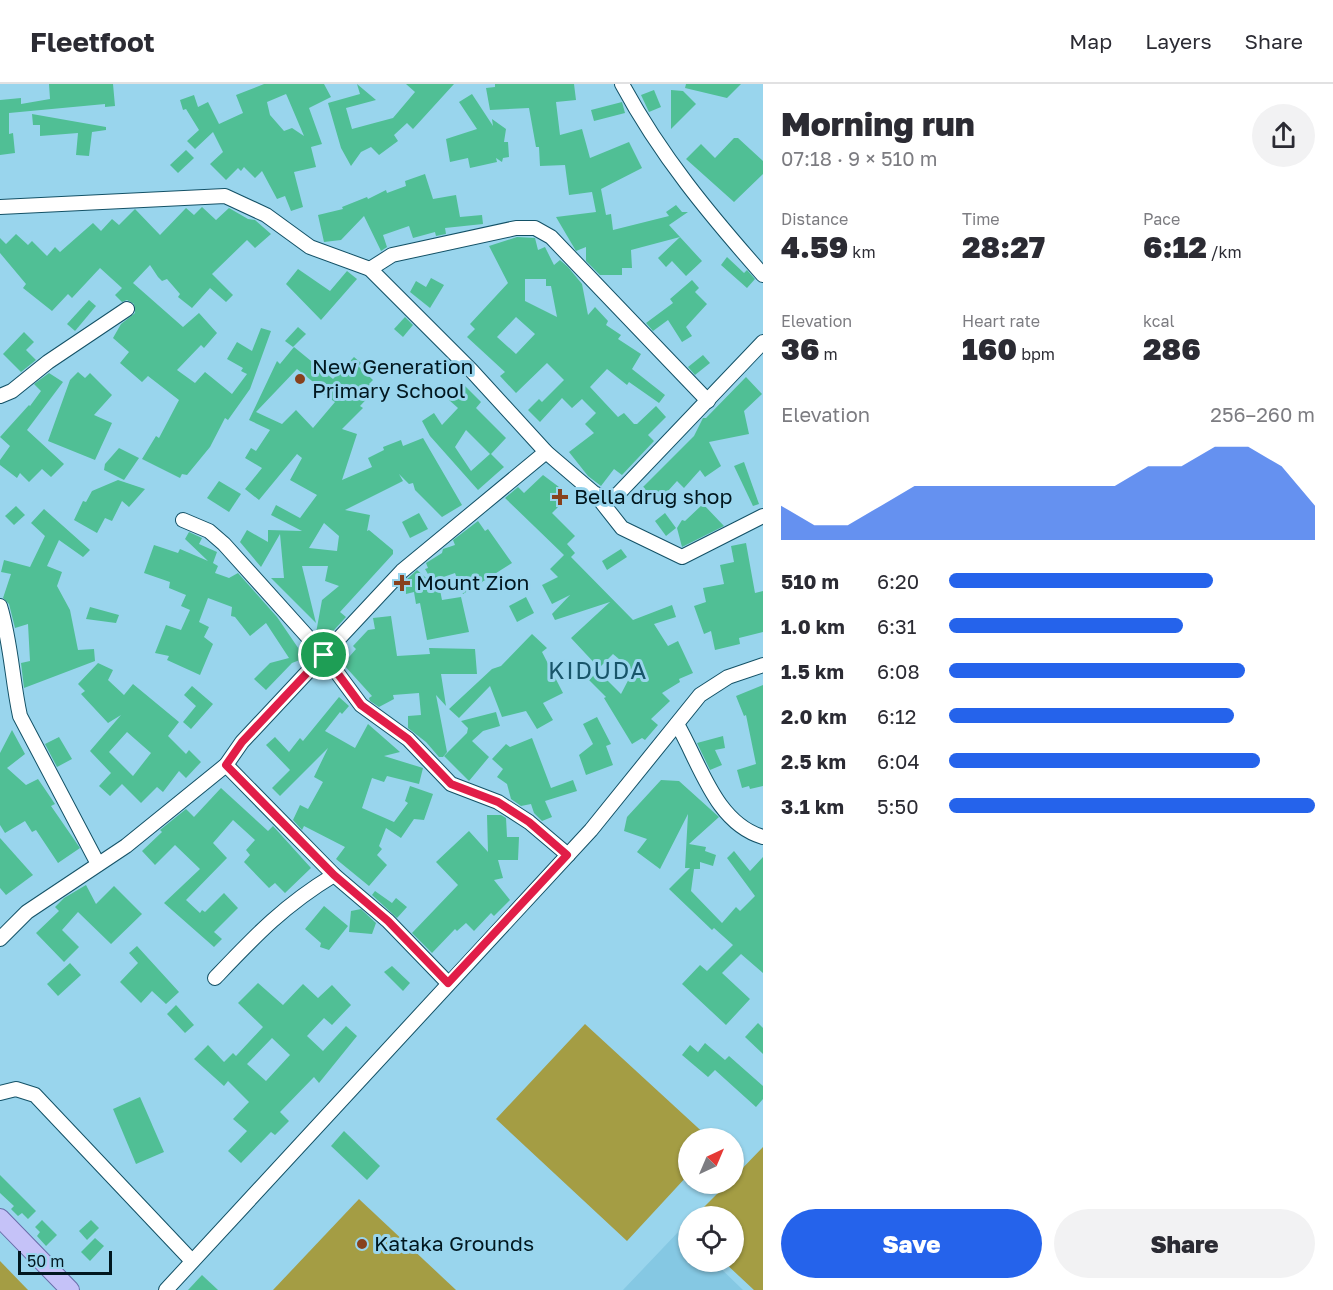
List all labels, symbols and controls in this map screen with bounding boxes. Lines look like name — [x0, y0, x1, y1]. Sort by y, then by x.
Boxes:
text: Fleetfoot — [30, 25, 155, 58]
text: Map — [1069, 28, 1112, 54]
text: Layers — [1145, 28, 1212, 54]
text: Share — [1245, 28, 1303, 54]
text: Morning run — [781, 104, 975, 143]
button: share — [1252, 104, 1315, 167]
text: 07:18 · 9 × 510 m — [781, 146, 937, 170]
text: Distance — [781, 209, 848, 229]
text: Time — [962, 209, 1000, 229]
text: Pace — [1143, 209, 1180, 229]
text: 4.59 — [781, 229, 848, 265]
text: 28:27 — [962, 229, 1045, 265]
text: 6:12 — [1143, 229, 1207, 265]
text: km — [848, 242, 876, 262]
text: /km — [1207, 242, 1242, 262]
text: Elevation — [781, 311, 852, 331]
text: Heart rate — [962, 311, 1040, 331]
text: kcal — [1143, 311, 1175, 331]
text: 36 — [781, 331, 819, 367]
text: 160 — [962, 331, 1017, 367]
text: 286 — [1143, 331, 1201, 367]
text: m — [819, 344, 838, 364]
text: bpm — [1017, 344, 1055, 364]
place label: New Generation Primary School — [312, 353, 473, 403]
marker: New Generation Primary School — [293, 372, 307, 386]
text: Elevation — [781, 402, 870, 426]
text: 256–260 m — [1210, 402, 1315, 426]
place label: Bella drug shop — [574, 483, 732, 509]
marker: Bella drug shop — [551, 488, 569, 506]
place label: Mount Zion — [416, 569, 529, 595]
text: 510 m — [781, 569, 839, 593]
text: 6:20 — [877, 569, 919, 593]
marker: Mount Zion — [393, 574, 411, 592]
text: 1.0 km — [781, 614, 845, 638]
text: 6:31 — [877, 614, 917, 638]
pin — [298, 629, 349, 680]
icon: arrive — [307, 638, 340, 671]
district label: KIDUDA — [548, 655, 648, 684]
text: 1.5 km — [781, 659, 844, 683]
text: 6:08 — [877, 659, 920, 683]
text: 2.0 km — [781, 704, 847, 728]
text: 6:12 — [877, 704, 916, 728]
text: 2.5 km — [781, 749, 846, 773]
text: 6:04 — [877, 749, 920, 773]
text: 3.1 km — [781, 794, 844, 818]
text: 5:50 — [877, 794, 919, 818]
north arrow — [678, 1128, 744, 1194]
map controls — [678, 1128, 744, 1272]
button: locate — [678, 1206, 744, 1272]
button: Save — [781, 1209, 1042, 1278]
button: Share — [1054, 1209, 1315, 1278]
place label: Kataka Grounds — [374, 1230, 534, 1256]
marker: Kataka Grounds — [355, 1237, 369, 1251]
scale bar — [18, 1248, 112, 1276]
text: 50 m — [27, 1251, 64, 1271]

